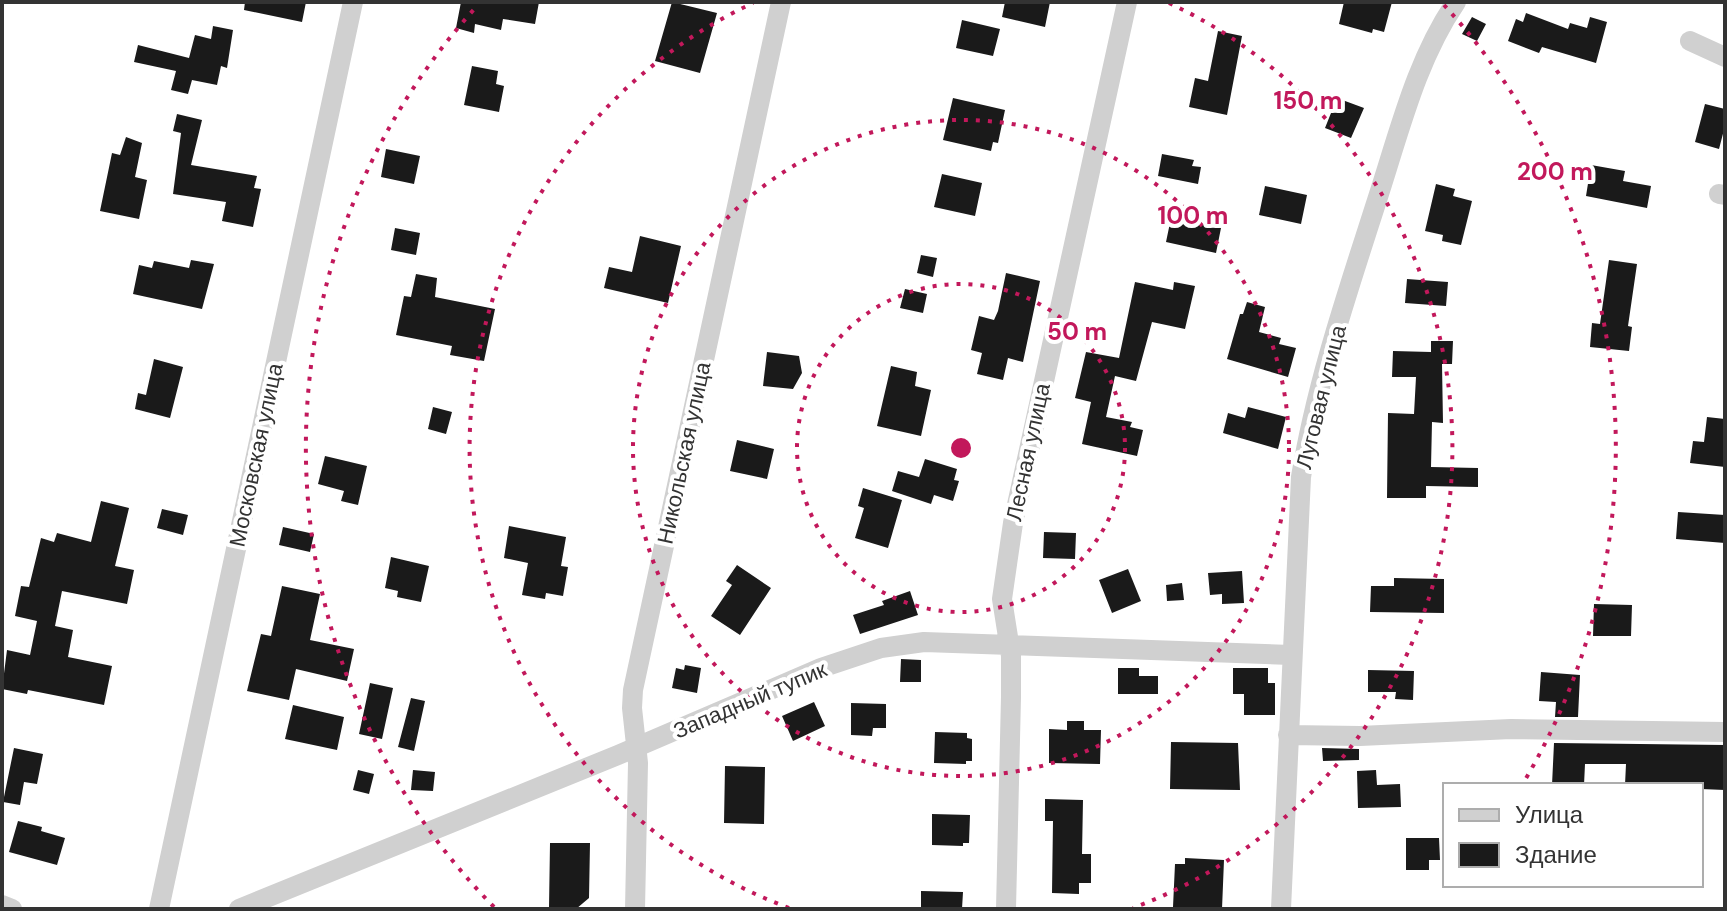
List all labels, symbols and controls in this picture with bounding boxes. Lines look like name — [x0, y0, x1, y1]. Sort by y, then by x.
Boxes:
text: 150 m — [1274, 85, 1342, 116]
text: 200 m — [1517, 156, 1593, 187]
text: 100 m — [1158, 200, 1228, 231]
text: 50 m — [1047, 316, 1107, 347]
street label: Луговая улица — [1289, 321, 1353, 472]
street label: Никольская улица — [651, 358, 718, 547]
street label: Московская улица — [222, 360, 290, 549]
street label: Лесная улица — [999, 380, 1057, 524]
centre of rings — [947, 434, 975, 462]
street label: Западный тупик — [669, 655, 831, 745]
legend — [1443, 783, 1703, 887]
text: Улица — [1515, 799, 1584, 830]
text: Здание — [1515, 839, 1597, 870]

